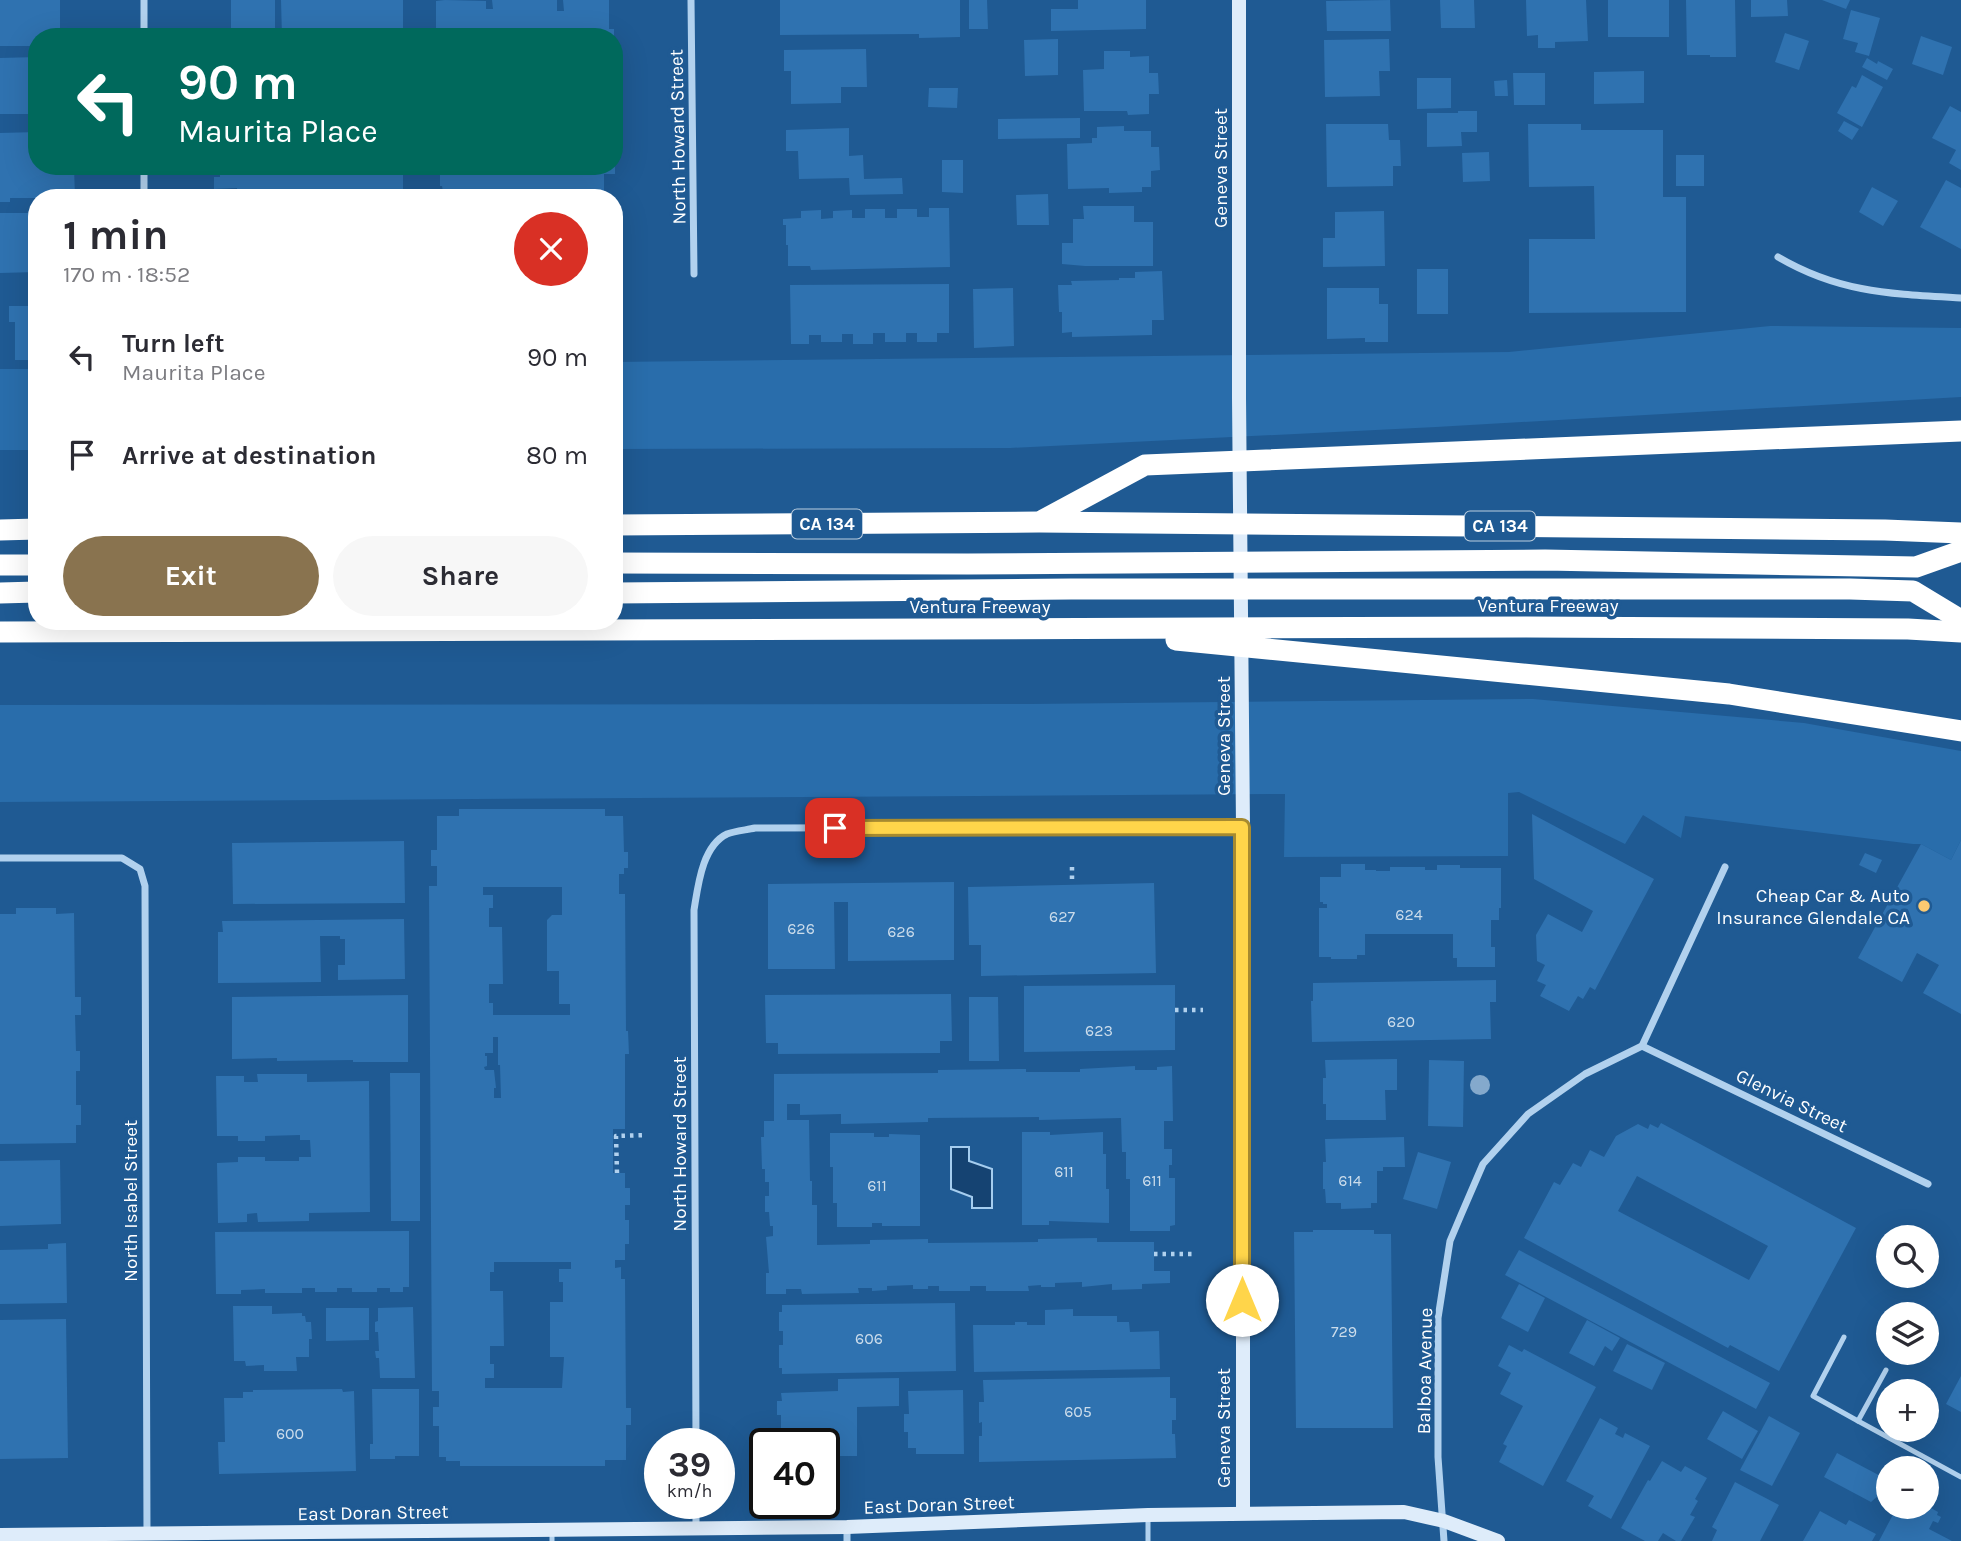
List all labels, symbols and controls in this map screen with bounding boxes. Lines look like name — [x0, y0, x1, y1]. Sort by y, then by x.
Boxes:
street label: North Howard Street — [665, 49, 691, 225]
text: 90 m — [178, 54, 298, 111]
icon: left — [63, 56, 154, 147]
street label: Geneva Street — [1210, 108, 1232, 228]
text: Maurita Place — [178, 113, 378, 150]
text: 1 min — [63, 210, 168, 260]
button: close — [514, 212, 588, 286]
text: 170 m · 18:52 — [63, 261, 190, 288]
text: Turn left — [122, 328, 224, 359]
icon: left — [63, 338, 101, 376]
text: 90 m — [527, 342, 588, 373]
text: Maurita Place — [122, 359, 266, 386]
icon: arrive — [63, 436, 101, 474]
text: Arrive at destination — [122, 440, 376, 471]
text: 80 m — [526, 440, 588, 471]
road number: CA 134 — [792, 510, 862, 538]
road number: CA 134 — [1465, 512, 1535, 540]
button: Exit — [63, 536, 319, 616]
button: Share — [333, 536, 588, 616]
street label: Ventura Freeway — [1477, 595, 1619, 617]
street label: Ventura Freeway — [909, 596, 1051, 618]
street label: Geneva Street — [1213, 676, 1235, 796]
pin — [805, 798, 865, 858]
icon: arrive — [816, 809, 854, 847]
place label: Cheap Car & Auto Insurance Glendale CA — [1716, 885, 1910, 929]
marker: Cheap Car & Auto Insurance Glendale CA — [1916, 898, 1932, 914]
house number: 624 — [1395, 905, 1423, 924]
house number: 627 — [1049, 907, 1075, 926]
house number: 626 — [787, 919, 815, 938]
house number: 626 — [887, 922, 915, 941]
house number: 620 — [1387, 1012, 1415, 1031]
house number: 623 — [1085, 1021, 1113, 1040]
street label: North Howard Street — [669, 1056, 691, 1232]
street label: Glenvia Street — [1732, 1064, 1851, 1137]
street label: North Isabel Street — [120, 1120, 142, 1282]
house number: 611 — [1054, 1162, 1074, 1181]
house number: 611 — [1142, 1171, 1162, 1190]
house number: 614 — [1338, 1171, 1362, 1190]
house number: 611 — [867, 1176, 887, 1195]
map controls — [1876, 1225, 1939, 1519]
button: search — [1876, 1225, 1939, 1288]
position arrow — [1205, 1263, 1279, 1337]
button: layers — [1876, 1302, 1939, 1365]
street label: Balboa Avenue — [1413, 1307, 1437, 1435]
house number: 729 — [1331, 1322, 1357, 1341]
house number: 606 — [855, 1329, 883, 1348]
street label: Geneva Street — [1213, 1368, 1235, 1488]
button: + — [1876, 1379, 1939, 1442]
house number: 605 — [1064, 1402, 1092, 1421]
house number: 600 — [276, 1424, 304, 1443]
speed limit sign: 40 — [749, 1428, 840, 1519]
text: 39 — [668, 1444, 711, 1485]
button: − — [1876, 1456, 1939, 1519]
text: km/h — [667, 1480, 712, 1502]
street label: East Doran Street — [863, 1491, 1015, 1519]
street label: East Doran Street — [297, 1501, 449, 1525]

